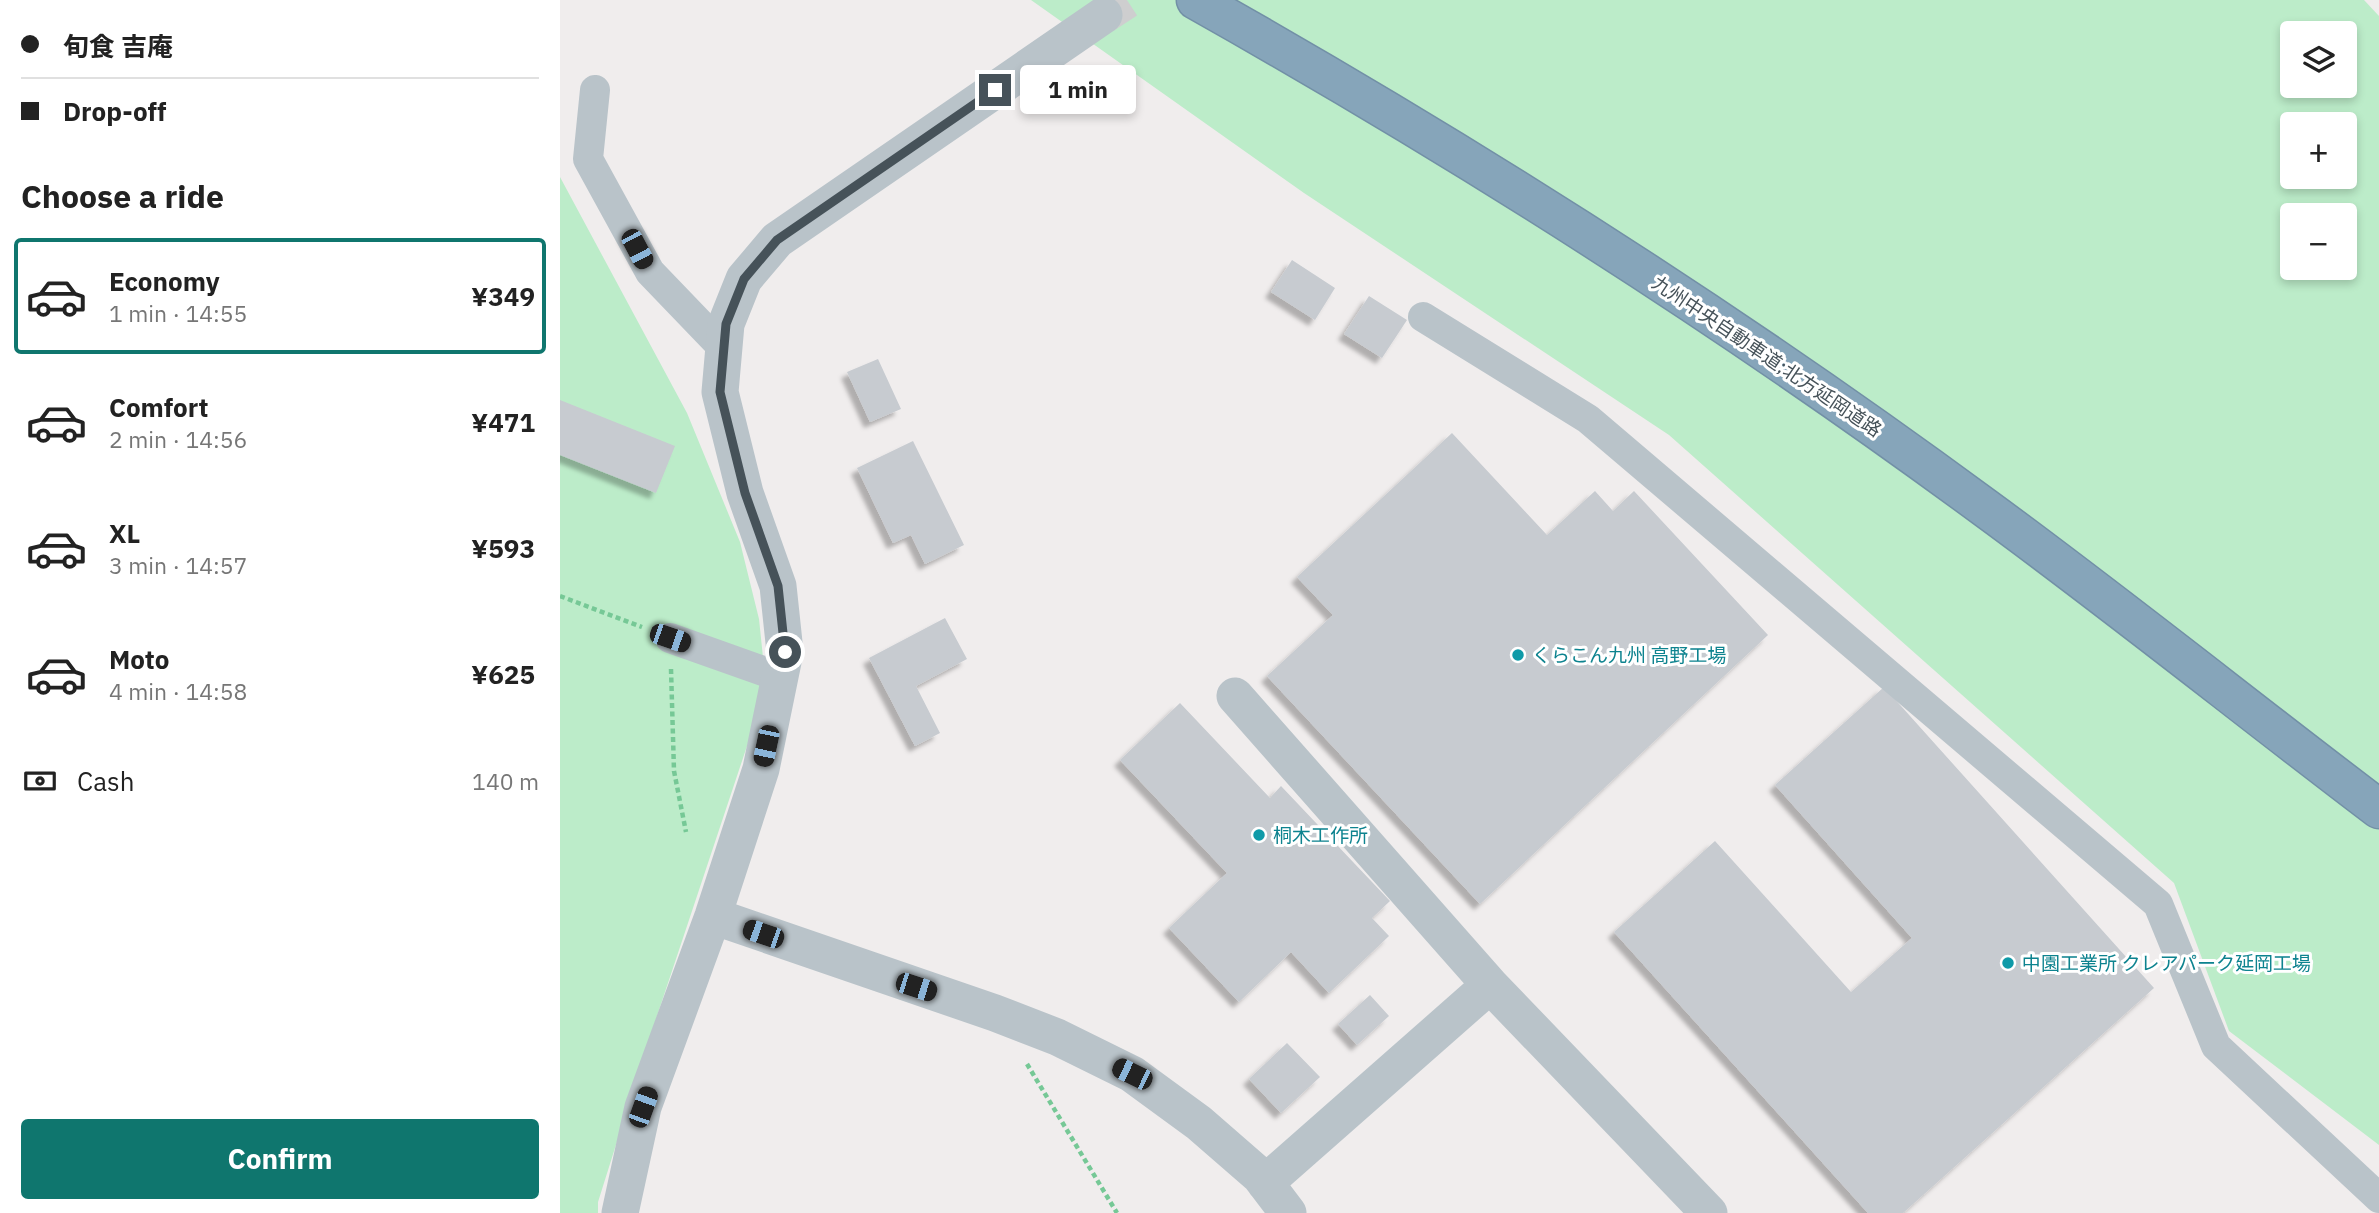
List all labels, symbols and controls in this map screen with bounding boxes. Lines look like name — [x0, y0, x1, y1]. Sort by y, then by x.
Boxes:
map controls — [2280, 21, 2357, 280]
button: layers — [2280, 21, 2357, 98]
text: 旬食 吉庵 — [63, 29, 173, 63]
callout: 1 min — [1020, 66, 1135, 114]
route end — [979, 74, 1011, 106]
text: 1 min — [1048, 74, 1108, 104]
text: Drop-off — [63, 94, 166, 128]
button: + — [2280, 112, 2357, 189]
text: Choose a ride — [21, 175, 224, 217]
button: − — [2280, 203, 2357, 280]
car — [618, 226, 657, 272]
text: Economy — [109, 264, 220, 298]
icon: car — [25, 265, 88, 328]
street label: 九州中央自動車道;北方延岡道路 — [1648, 270, 1886, 442]
text: ¥349 — [471, 279, 535, 313]
text: 1 min · 14:55 — [109, 298, 247, 328]
text: Comfort — [109, 390, 208, 424]
icon: car — [25, 391, 88, 454]
text: ¥471 — [471, 405, 535, 439]
text: 2 min · 14:56 — [109, 424, 247, 454]
text: XL — [109, 516, 140, 550]
icon: car — [25, 517, 88, 580]
text: ¥593 — [471, 531, 535, 565]
text: 3 min · 14:57 — [109, 550, 247, 580]
car — [647, 621, 694, 655]
route start — [769, 636, 801, 668]
text: Moto — [109, 642, 169, 676]
icon: car — [25, 643, 88, 706]
place label: くらこん九州 高野工場 — [1532, 643, 1727, 667]
marker: くらこん九州 高野工場 — [1510, 647, 1526, 663]
text: ¥625 — [471, 657, 535, 691]
text: 4 min · 14:58 — [109, 676, 247, 706]
car — [752, 723, 781, 769]
icon: cash — [21, 762, 59, 800]
text: Cash — [77, 764, 134, 798]
text: 140 m — [472, 766, 539, 796]
place label: 桐木工作所 — [1273, 823, 1368, 847]
marker: 桐木工作所 — [1251, 827, 1267, 843]
car — [740, 917, 787, 951]
place label: 中園工業所 クレアパーク延岡工場 — [2022, 951, 2311, 975]
marker: 中園工業所 クレアパーク延岡工場 — [2000, 955, 2016, 971]
car — [893, 971, 940, 1003]
car — [1109, 1055, 1156, 1093]
car — [626, 1084, 661, 1130]
button: Confirm — [21, 1119, 539, 1199]

